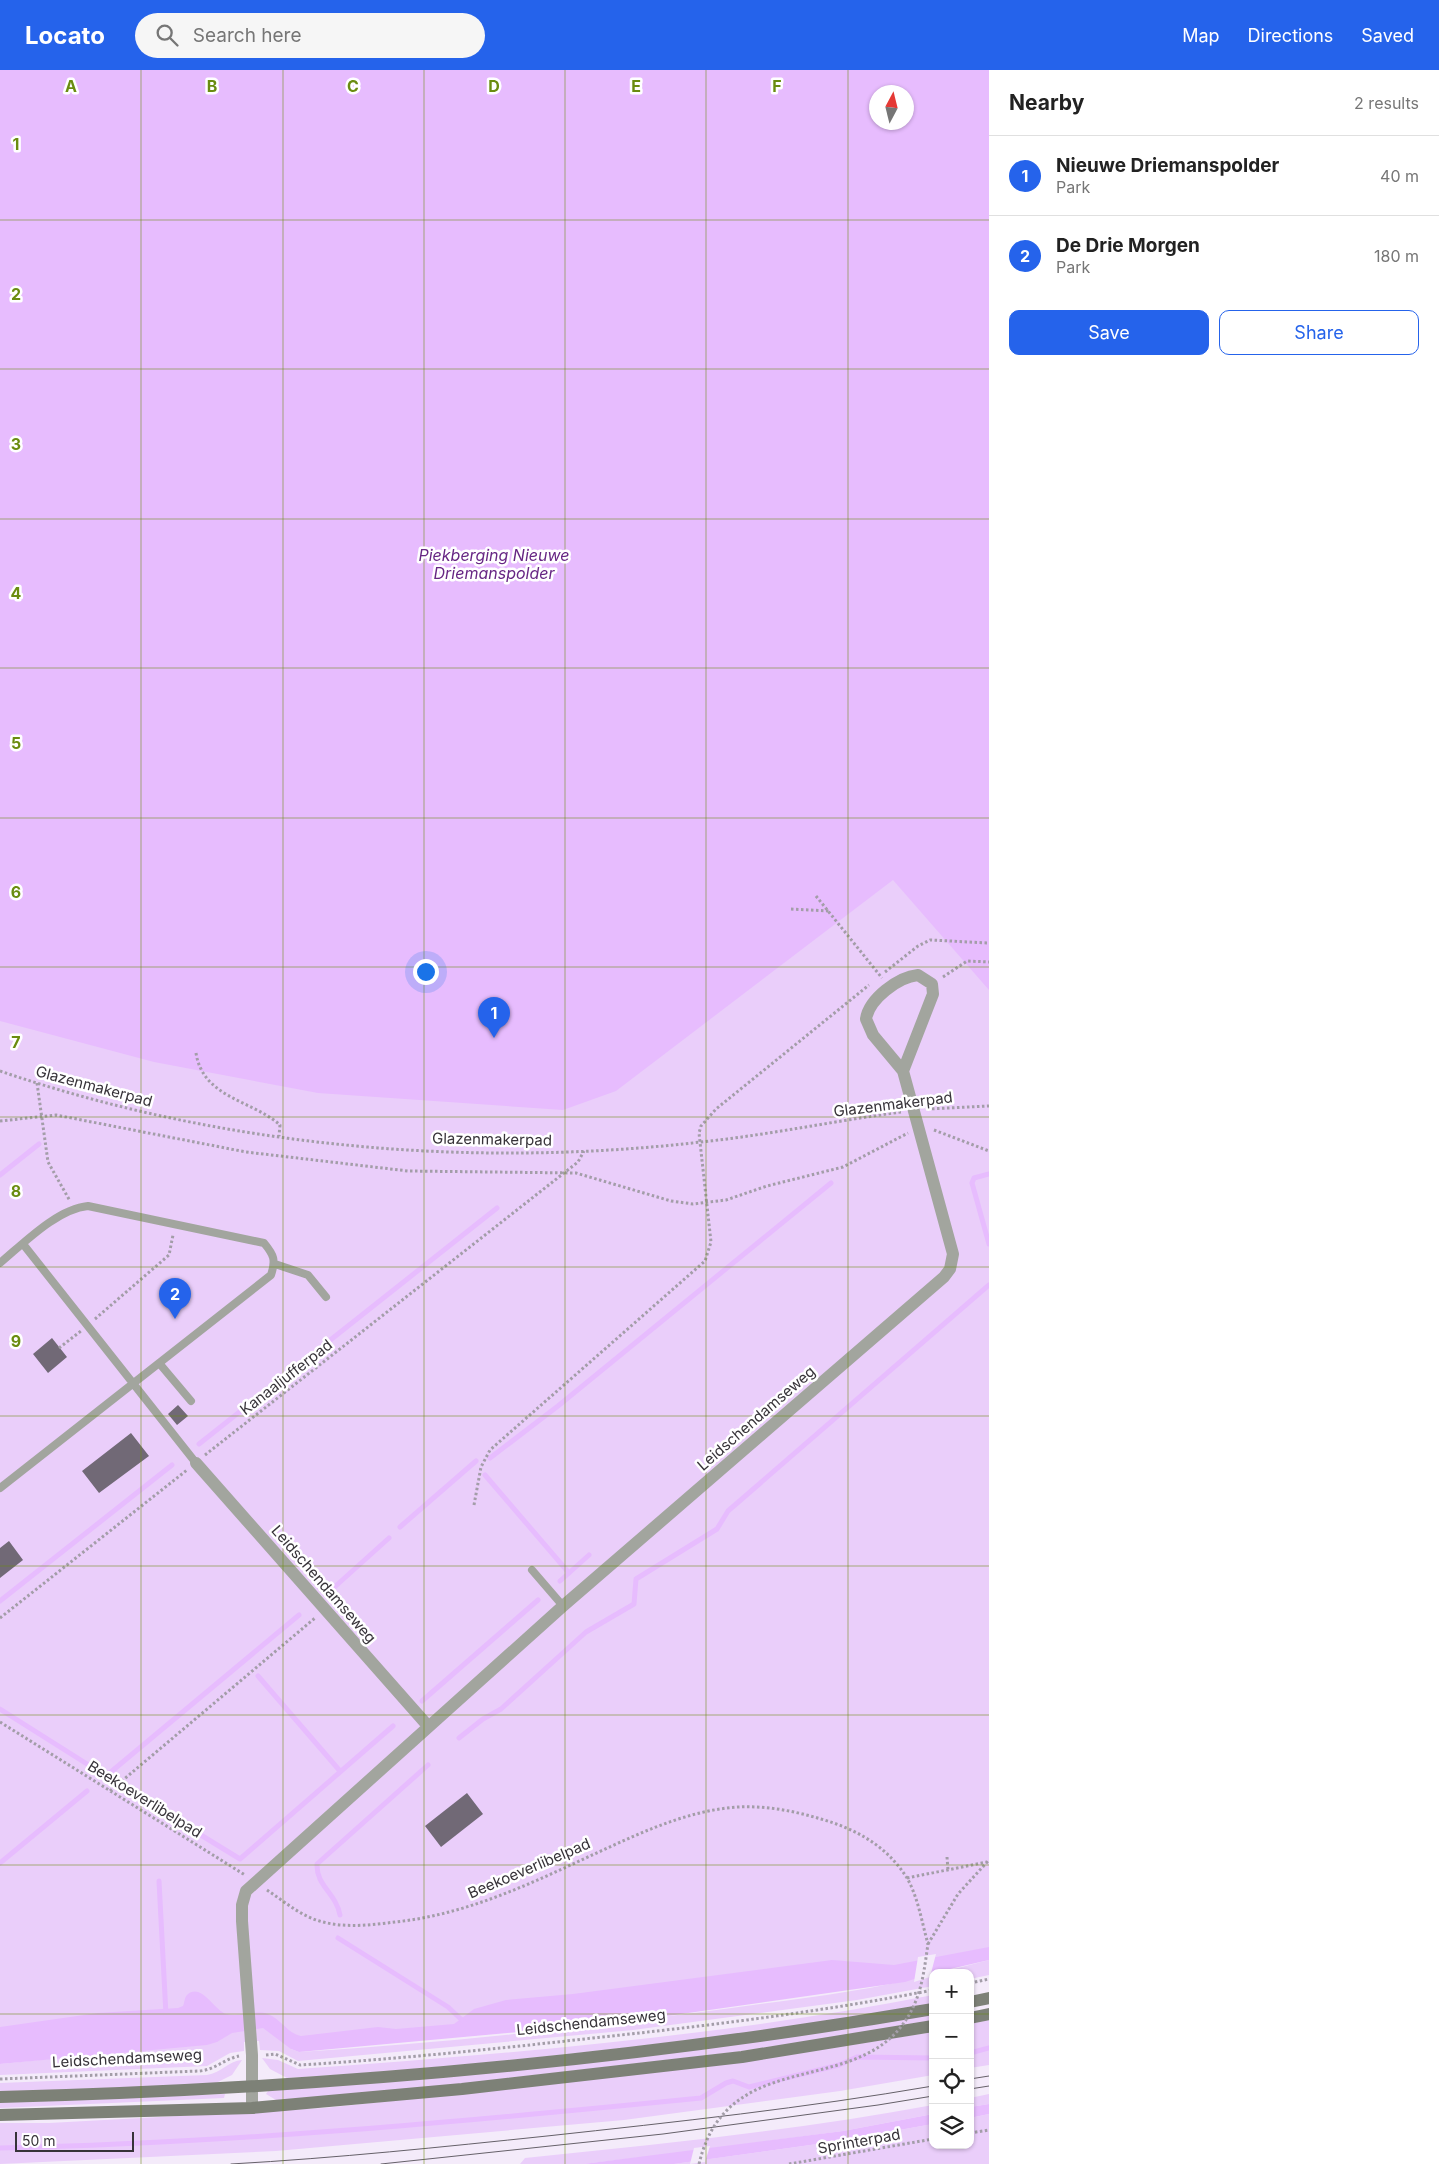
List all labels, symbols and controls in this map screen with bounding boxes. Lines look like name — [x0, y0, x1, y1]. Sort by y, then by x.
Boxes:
search box — [135, 13, 485, 58]
text: Locato — [25, 21, 105, 50]
icon: search — [153, 21, 181, 49]
text: Search here — [193, 24, 301, 47]
text: Map — [1182, 25, 1220, 46]
text: Directions — [1248, 25, 1333, 46]
text: Saved — [1361, 25, 1414, 46]
text: A — [65, 76, 77, 96]
text: B — [207, 76, 217, 96]
text: C — [347, 76, 359, 96]
text: D — [488, 76, 500, 96]
text: E — [631, 76, 641, 96]
text: F — [772, 76, 782, 96]
north arrow — [869, 85, 914, 130]
text: Nearby — [1009, 90, 1084, 115]
text: 2 results — [1354, 93, 1419, 113]
text: 1 — [13, 134, 19, 154]
text: Nieuwe Driemanspolder — [1056, 154, 1279, 177]
text: 1 — [1022, 166, 1028, 186]
text: 40 m — [1380, 166, 1419, 186]
text: Park — [1056, 177, 1090, 197]
text: De Drie Morgen — [1056, 234, 1200, 257]
text: 2 — [1020, 246, 1030, 266]
text: 180 m — [1374, 246, 1419, 266]
text: Park — [1056, 257, 1090, 277]
text: 2 — [11, 284, 21, 304]
button: Save — [1009, 310, 1209, 355]
button: Share — [1219, 310, 1419, 355]
text: 3 — [11, 434, 21, 454]
water label: Piekberging Nieuwe Driemanspolder — [419, 545, 569, 583]
text: 4 — [11, 583, 22, 603]
text: 5 — [11, 733, 21, 753]
text: 6 — [11, 882, 21, 902]
your location — [413, 959, 439, 985]
pin: 1 — [478, 997, 510, 1038]
text: 7 — [11, 1032, 21, 1052]
street label: Glazenmakerpad — [34, 1061, 154, 1111]
street label: Glazenmakerpad — [832, 1087, 954, 1121]
street label: Glazenmakerpad — [432, 1128, 552, 1150]
text: 8 — [11, 1181, 21, 1201]
pin: 2 — [159, 1278, 191, 1319]
text: 9 — [11, 1331, 21, 1351]
street label: Kanaaljufferpad — [236, 1335, 336, 1419]
street label: Leidschendamseweg — [693, 1362, 819, 1474]
street label: Leidschendamseweg — [268, 1521, 380, 1647]
street label: Beekoeverlibelpad — [84, 1756, 206, 1842]
street label: Beekoeverlibelpad — [465, 1834, 593, 1902]
map controls — [929, 1969, 974, 2149]
button: + — [929, 1969, 974, 2014]
street label: Leidschendamseweg — [515, 2005, 667, 2039]
button: − — [929, 2014, 974, 2059]
street label: Leidschendamseweg — [52, 2045, 202, 2071]
button: locate — [929, 2059, 974, 2104]
button: layers — [929, 2104, 974, 2149]
street label: Sprinterpad — [816, 2124, 902, 2158]
scale bar — [15, 2129, 134, 2152]
text: 50 m — [22, 2132, 56, 2149]

